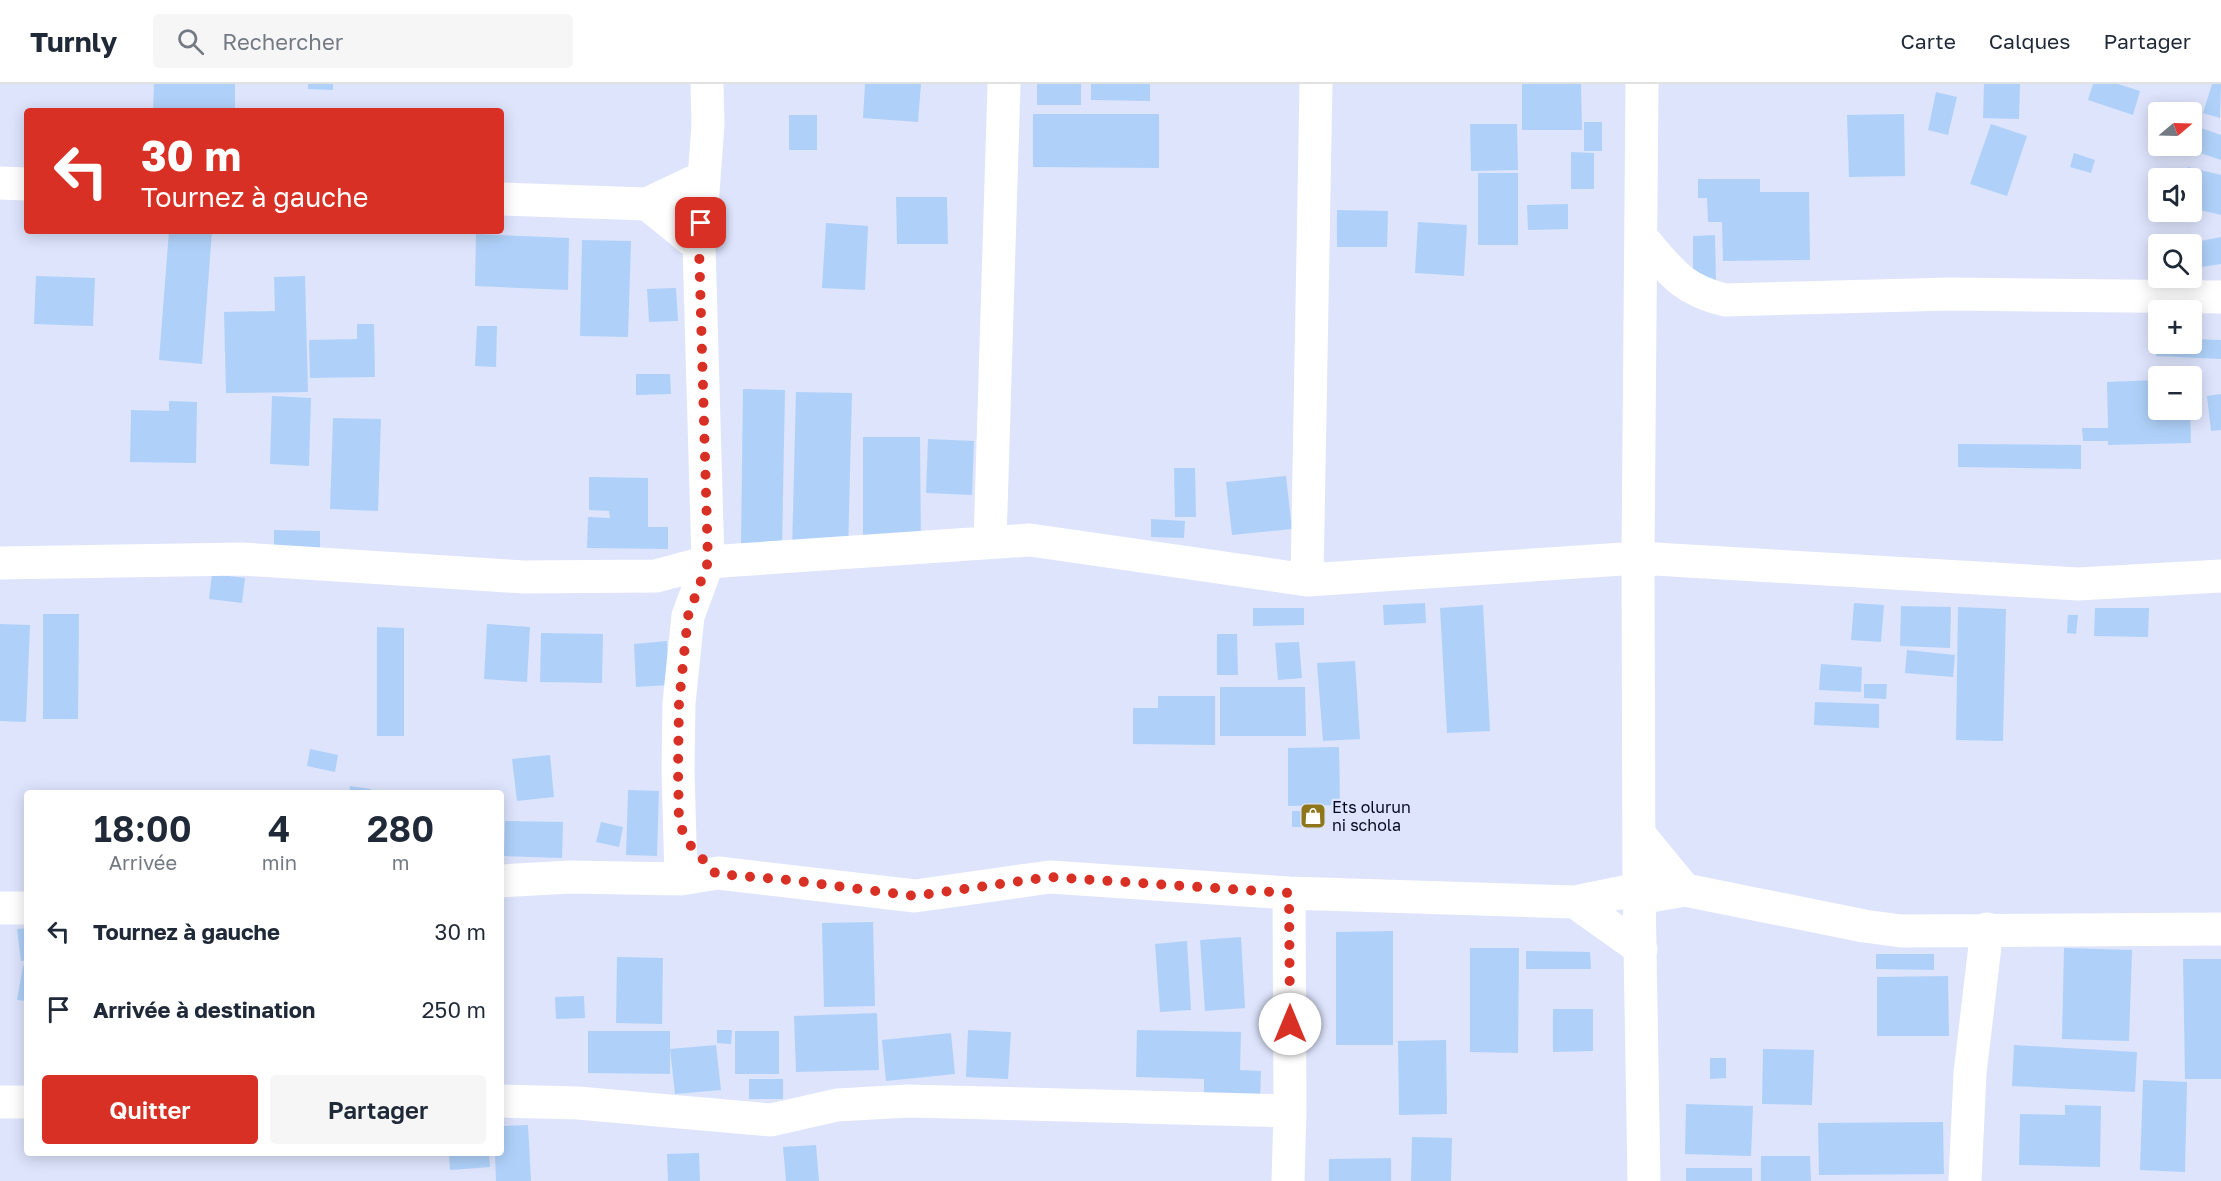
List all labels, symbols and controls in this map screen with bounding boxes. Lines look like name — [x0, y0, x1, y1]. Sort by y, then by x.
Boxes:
search box — [153, 14, 573, 68]
text: Turnly — [30, 25, 117, 58]
icon: search — [174, 25, 207, 58]
text: Rechercher — [222, 28, 343, 55]
text: Carte — [1900, 28, 1956, 54]
text: Calques — [1989, 28, 2070, 54]
text: Partager — [2103, 28, 2191, 54]
north arrow — [2148, 102, 2202, 156]
map controls — [2148, 102, 2202, 420]
text: 30 m — [141, 130, 241, 180]
icon: left — [42, 132, 120, 210]
button: sound — [2148, 168, 2202, 222]
text: Tournez à gauche — [141, 181, 368, 213]
pin — [675, 197, 726, 248]
icon: arrive — [684, 206, 717, 239]
button: search — [2148, 234, 2202, 288]
button: + — [2148, 300, 2202, 354]
button: − — [2148, 366, 2202, 420]
place label: Ets olurun ni schola — [1332, 797, 1411, 835]
shop icon: Ets olurun ni schola — [1298, 801, 1328, 831]
text: 18:00 — [94, 807, 192, 850]
text: 4 — [268, 807, 291, 850]
text: 280 — [367, 807, 434, 850]
text: Arrivée — [109, 850, 177, 874]
text: min — [262, 850, 297, 874]
text: m — [392, 850, 409, 874]
icon: left — [42, 915, 75, 948]
text: Tournez à gauche — [93, 918, 280, 945]
text: 30 m — [435, 918, 486, 945]
position arrow — [1258, 992, 1322, 1056]
icon: arrive — [42, 993, 75, 1026]
text: Arrivée à destination — [93, 996, 315, 1023]
text: 250 m — [422, 996, 486, 1023]
button: Quitter — [42, 1075, 258, 1144]
button: Partager — [270, 1075, 486, 1144]

